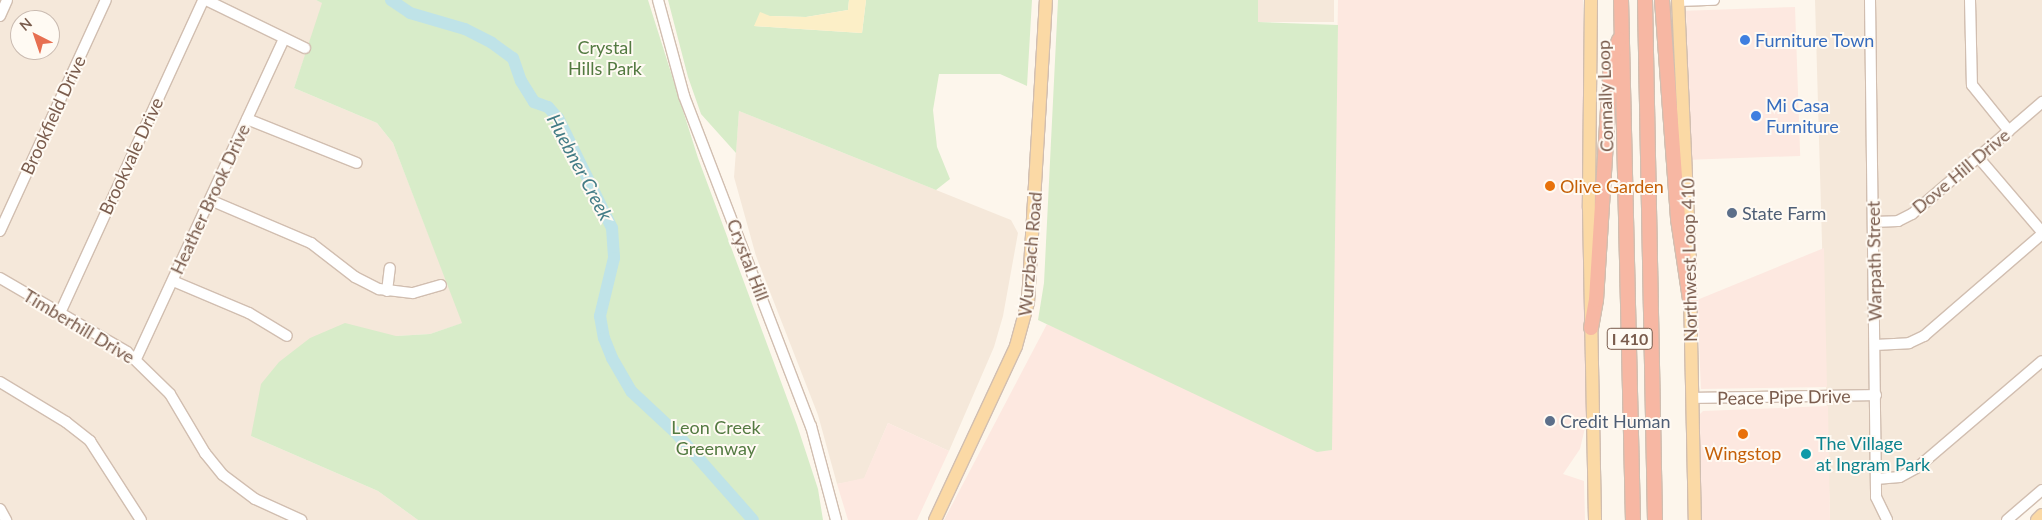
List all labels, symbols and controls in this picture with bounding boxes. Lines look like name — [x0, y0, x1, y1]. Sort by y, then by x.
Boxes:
north arrow — [10, 10, 60, 60]
text: N — [16, 14, 35, 34]
place label: Furniture Town — [1755, 29, 1875, 51]
marker: Furniture Town — [1739, 34, 1751, 46]
park label: Crystal Hills Park — [568, 37, 642, 80]
street label: Connally Loop — [1592, 39, 1618, 153]
street label: Brookfield Drive — [16, 52, 90, 178]
street label: Brookvale Drive — [94, 94, 168, 218]
place label: Mi Casa Furniture — [1766, 95, 1839, 138]
water label: Huebner Creek — [542, 110, 618, 224]
marker: Mi Casa Furniture — [1750, 110, 1762, 122]
street label: Heather Brook Drive — [166, 120, 254, 278]
street label: Dove Hill Drive — [1908, 124, 2014, 218]
place label: Olive Garden — [1560, 175, 1664, 197]
street label: Northwest Loop 410 — [1677, 178, 1701, 342]
marker: Olive Garden — [1544, 180, 1556, 192]
street label: Wurzbach Road — [1014, 191, 1046, 317]
street label: Warpath Street — [1862, 201, 1886, 321]
place label: State Farm — [1742, 202, 1826, 224]
marker: State Farm — [1726, 207, 1738, 219]
street label: Crystal Hill — [722, 216, 774, 304]
street label: Timberhill Drive — [19, 284, 139, 368]
road number: I 410 — [1606, 326, 1654, 352]
street label: Peace Pipe Drive — [1717, 385, 1851, 409]
place label: Credit Human — [1560, 410, 1671, 432]
marker: Credit Human — [1544, 415, 1556, 427]
park label: Leon Creek Greenway — [671, 417, 761, 459]
marker: Wingstop — [1737, 428, 1749, 440]
place label: The Village at Ingram Park — [1816, 433, 1930, 476]
place label: Wingstop — [1705, 442, 1781, 464]
marker: The Village at Ingram Park — [1800, 448, 1812, 460]

